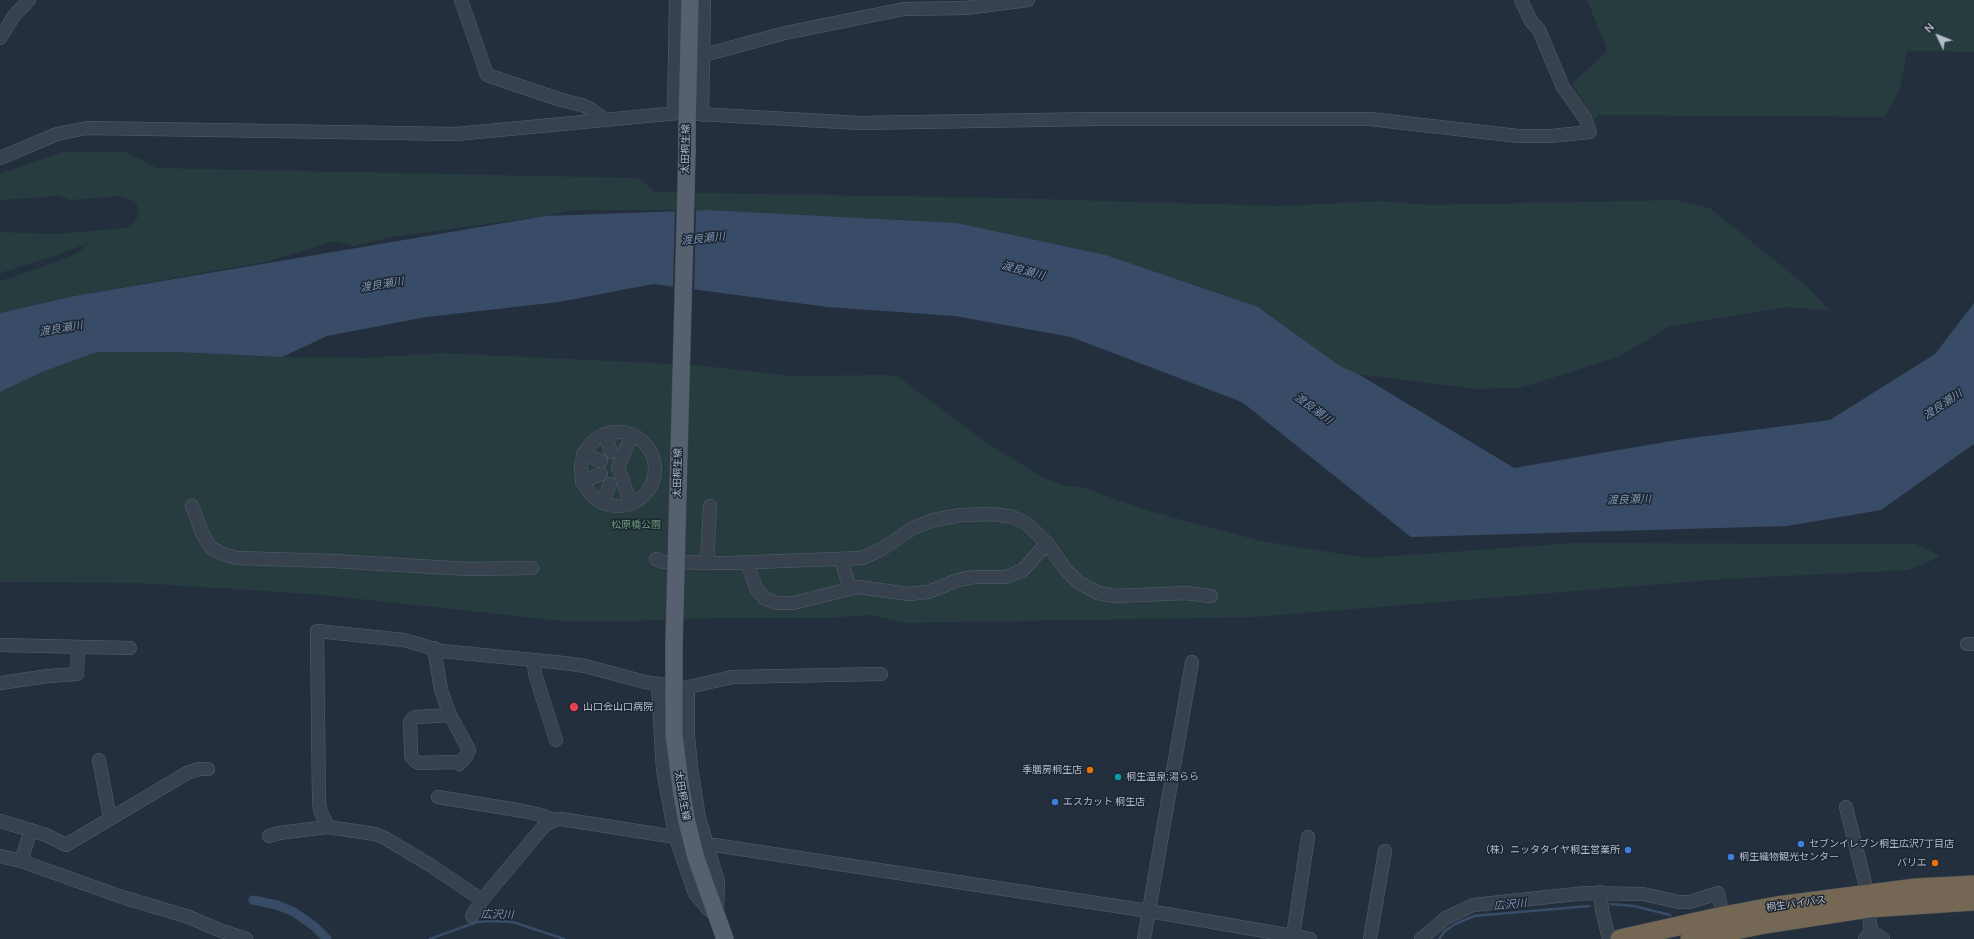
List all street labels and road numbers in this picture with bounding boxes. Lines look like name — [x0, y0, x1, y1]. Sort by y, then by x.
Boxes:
street label: 太田桐生線 — [680, 124, 692, 174]
street label: 太田桐生線 — [672, 448, 684, 498]
street label: 太田桐生線 — [672, 770, 692, 822]
street label: 桐生バイパス — [1765, 894, 1827, 914]

